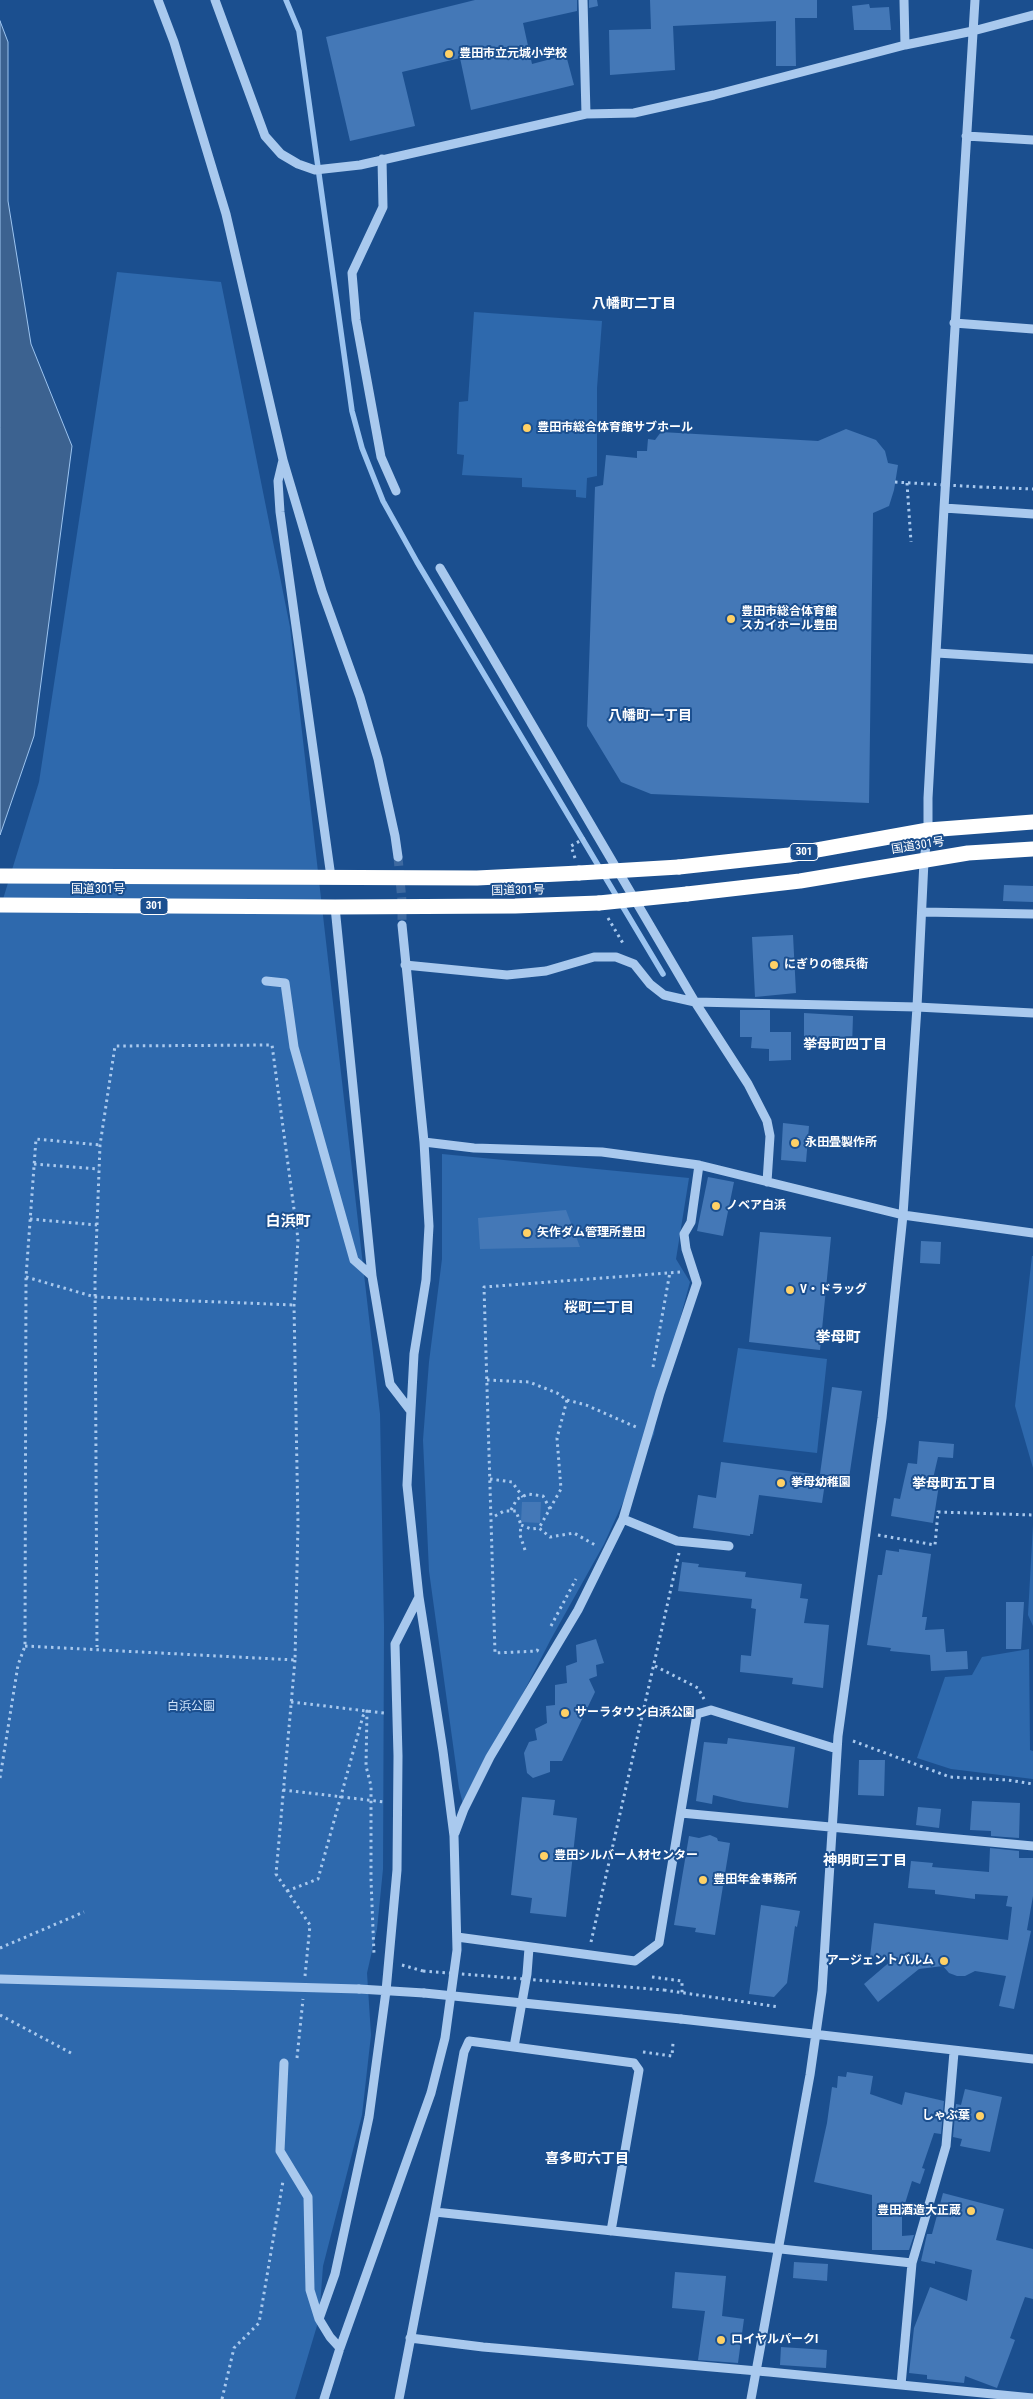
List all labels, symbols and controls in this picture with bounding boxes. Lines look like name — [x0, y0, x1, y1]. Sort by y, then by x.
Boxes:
place label: 豊田市立元城小学校 — [459, 47, 567, 61]
marker: 豊田市立元城小学校 — [443, 48, 455, 60]
district label: 八幡町二丁目 — [592, 296, 676, 312]
place label: 豊田市総合体育館サブホール — [537, 421, 693, 435]
marker: 豊田市総合体育館サブホール — [521, 422, 533, 434]
place label: 豊田市総合体育館 スカイホール豊田 — [741, 605, 837, 633]
marker: 豊田市総合体育館 スカイホール豊田 — [725, 613, 737, 625]
district label: 八幡町一丁目 — [608, 708, 692, 724]
street label: 国道301号 — [890, 835, 946, 857]
road number: 301 — [790, 844, 818, 860]
street label: 国道301号 — [71, 883, 125, 897]
street label: 国道301号 — [491, 883, 545, 899]
road number: 301 — [140, 898, 168, 914]
place label: にぎりの徳兵衛 — [784, 958, 868, 972]
marker: にぎりの徳兵衛 — [768, 959, 780, 971]
district label: 挙母町四丁目 — [803, 1037, 887, 1053]
place label: 永田畳製作所 — [805, 1136, 877, 1150]
marker: 永田畳製作所 — [789, 1137, 801, 1149]
place label: ノベア白浜 — [726, 1199, 786, 1213]
marker: ノベア白浜 — [710, 1200, 722, 1212]
district label: 白浜町 — [266, 1213, 310, 1231]
place label: 矢作ダム管理所豊田 — [537, 1226, 645, 1240]
marker: 矢作ダム管理所豊田 — [521, 1227, 533, 1239]
place label: V・ドラッグ — [800, 1283, 867, 1297]
marker: V・ドラッグ — [784, 1284, 796, 1296]
district label: 桜町二丁目 — [564, 1300, 634, 1316]
district label: 挙母町 — [816, 1329, 860, 1347]
place label: 挙母幼稚園 — [791, 1476, 851, 1490]
district label: 挙母町五丁目 — [912, 1476, 996, 1492]
marker: 挙母幼稚園 — [775, 1477, 787, 1489]
park label: 白浜公園 — [167, 1700, 215, 1714]
place label: サーラタウン白浜公園 — [575, 1706, 695, 1720]
marker: サーラタウン白浜公園 — [559, 1707, 571, 1719]
place label: 豊田シルバー人材センター — [554, 1849, 698, 1863]
marker: 豊田シルバー人材センター — [538, 1850, 550, 1862]
district label: 神明町三丁目 — [823, 1853, 907, 1869]
place label: 豊田年金事務所 — [713, 1873, 797, 1887]
marker: 豊田年金事務所 — [697, 1874, 709, 1886]
place label: アージェントバルム — [827, 1954, 934, 1968]
marker: アージェントバルム — [938, 1955, 950, 1967]
place label: しゃぶ葉 — [922, 2109, 970, 2123]
marker: しゃぶ葉 — [974, 2110, 986, 2122]
district label: 喜多町六丁目 — [545, 2151, 629, 2167]
place label: 豊田酒造大正蔵 — [877, 2204, 961, 2218]
marker: 豊田酒造大正蔵 — [965, 2205, 977, 2217]
place label: ロイヤルパークI — [731, 2333, 818, 2347]
marker: ロイヤルパークI — [715, 2334, 727, 2346]

